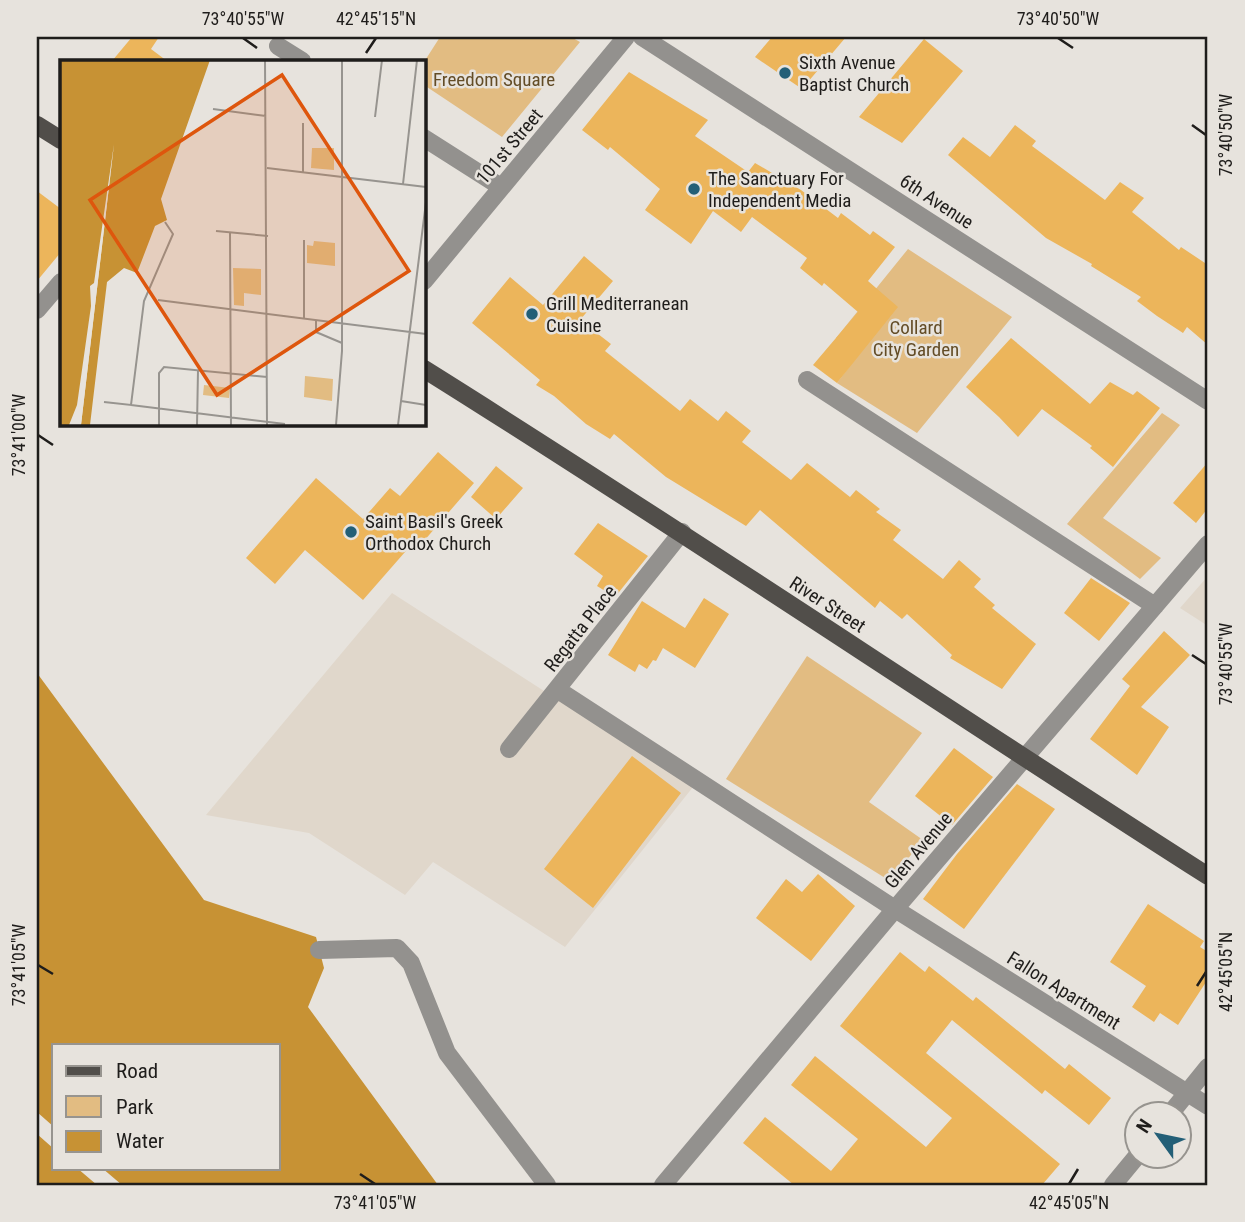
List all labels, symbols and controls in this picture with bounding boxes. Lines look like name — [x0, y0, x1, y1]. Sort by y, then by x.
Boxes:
text: 73°40'55"W — [202, 8, 285, 29]
text: 42°45'15"N — [336, 8, 416, 29]
text: 73°40'50"W — [1017, 8, 1100, 29]
place label: Sixth Avenue Baptist Church — [799, 51, 909, 96]
inset map — [60, 60, 425, 425]
marker: Sixth Avenue Baptist Church — [777, 65, 793, 81]
park label: Freedom Square — [433, 68, 555, 91]
text: 73°40'50"W — [1215, 93, 1236, 176]
street label: 101st Street — [471, 104, 548, 189]
place label: The Sanctuary For Independent Media — [708, 167, 851, 212]
street label: 6th Avenue — [896, 169, 978, 234]
marker: The Sanctuary For Independent Media — [686, 181, 702, 197]
place label: Grill Mediterranean Cuisine — [546, 292, 689, 337]
marker: Grill Mediterranean Cuisine — [524, 306, 540, 322]
park label: Collard City Garden — [873, 316, 959, 361]
text: 73°41'00"W — [8, 393, 29, 476]
place label: Saint Basil's Greek Orthodox Church — [365, 510, 504, 555]
marker: Saint Basil's Greek Orthodox Church — [343, 524, 359, 540]
street label: River Street — [785, 571, 870, 637]
street label: Regatta Place — [539, 580, 621, 676]
text: 73°40'55"W — [1215, 622, 1236, 705]
street label: Glen Avenue — [880, 807, 957, 893]
text: 73°41'05"W — [8, 923, 29, 1006]
text: 42°45'05"N — [1215, 932, 1236, 1012]
street label: Fallon Apartment — [1003, 946, 1125, 1034]
legend — [52, 1044, 280, 1170]
text: Road — [116, 1059, 158, 1083]
text: Park — [116, 1095, 154, 1119]
north arrow — [1122, 1100, 1192, 1170]
text: N — [1131, 1115, 1157, 1137]
text: Water — [116, 1129, 164, 1153]
text: 73°41'05"W — [334, 1192, 417, 1213]
text: 42°45'05"N — [1029, 1192, 1109, 1213]

